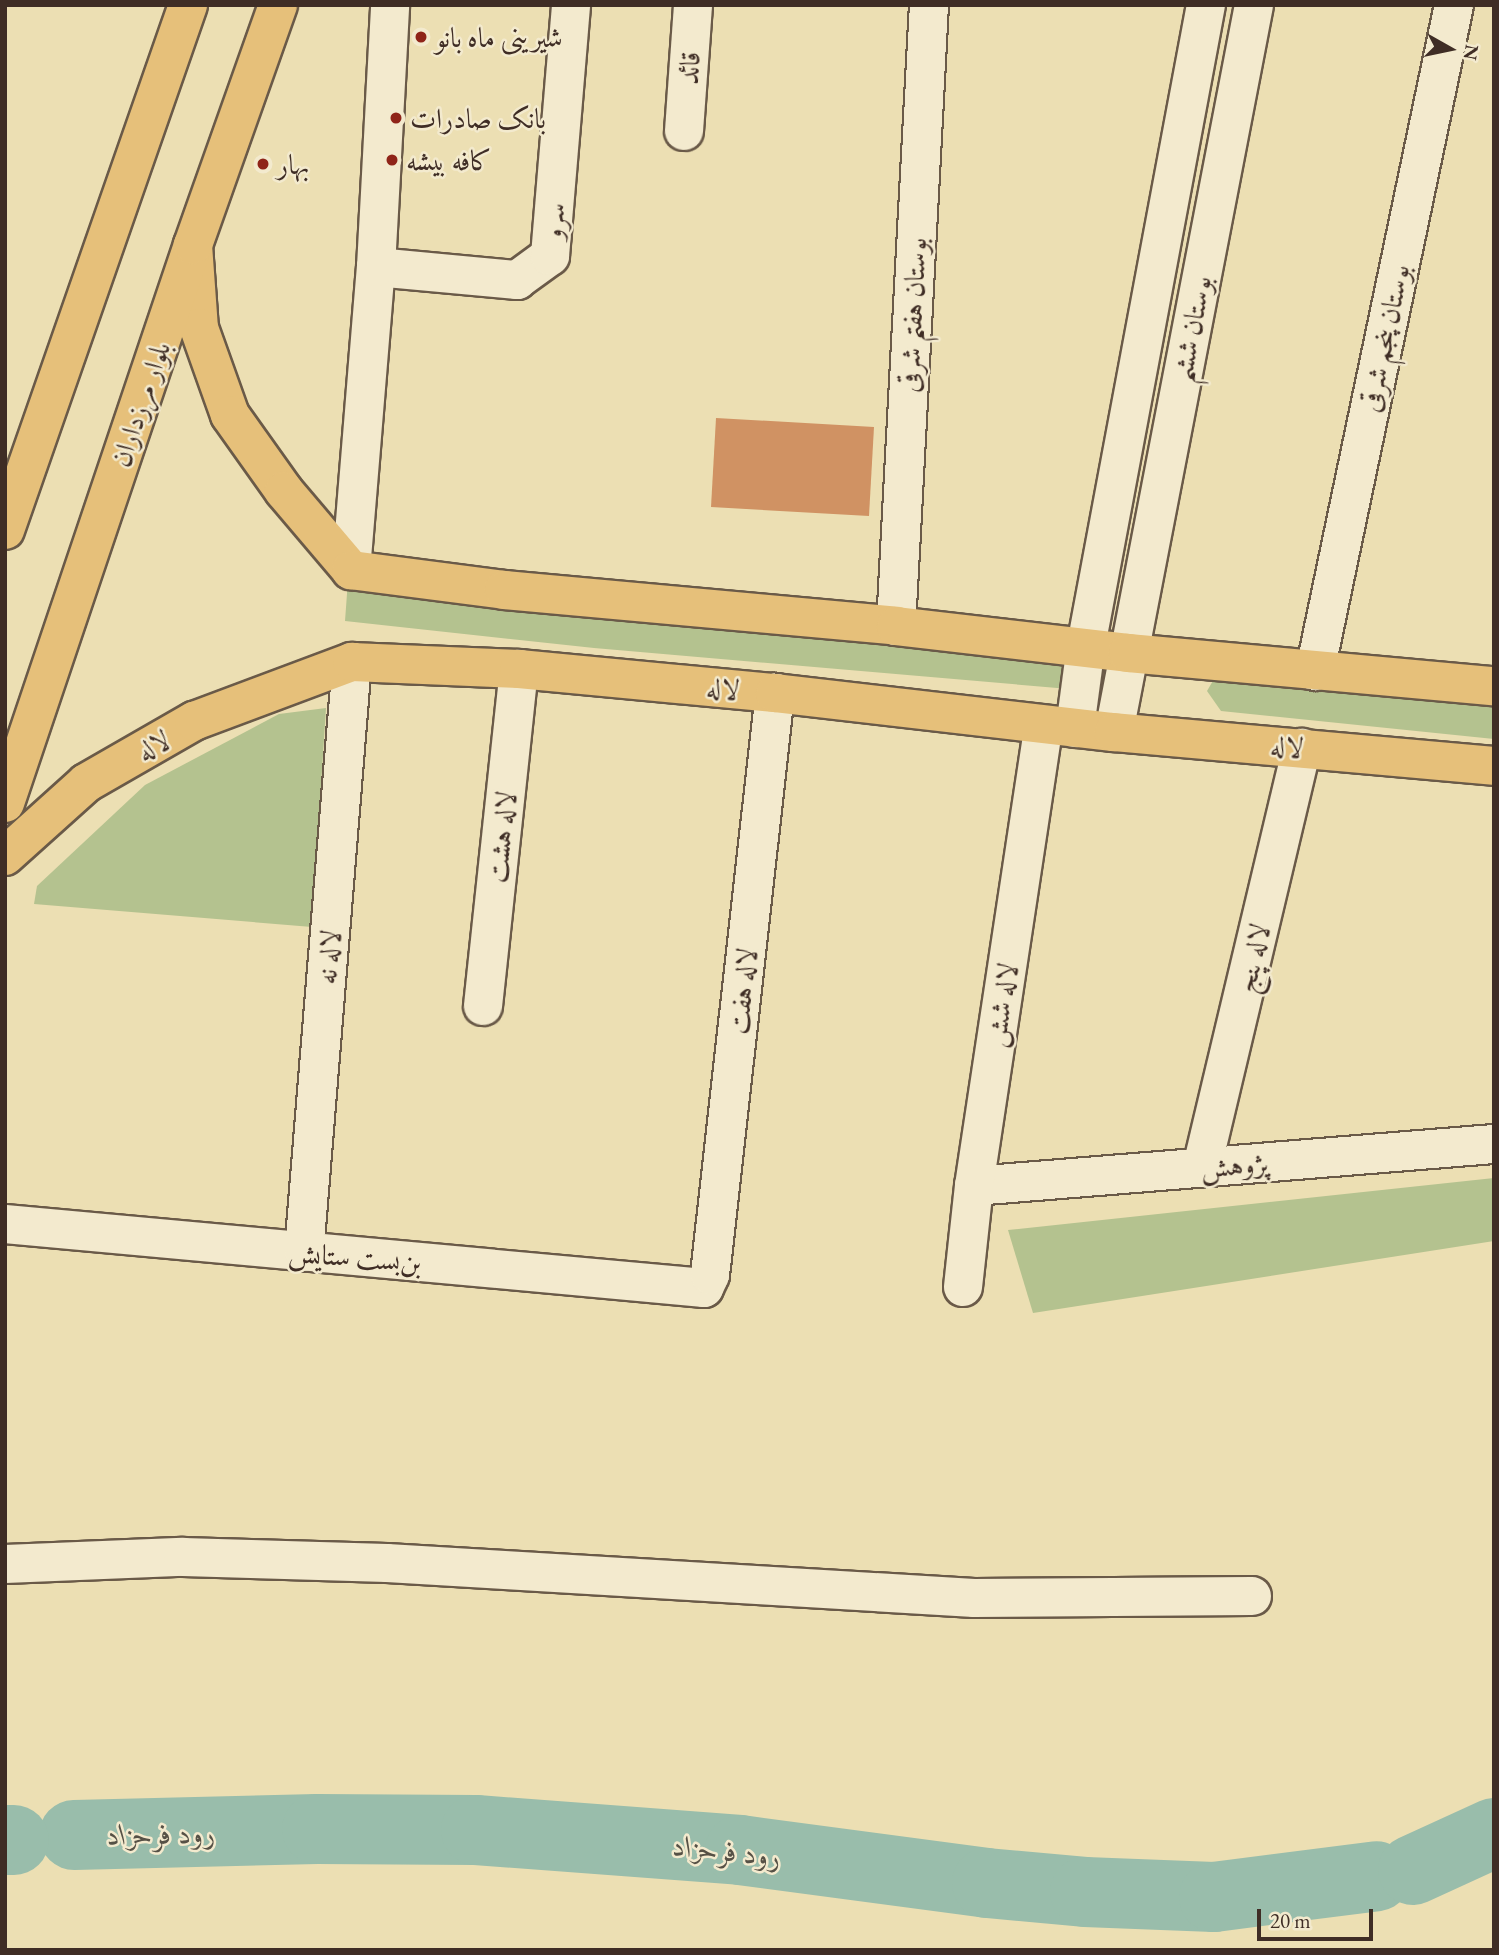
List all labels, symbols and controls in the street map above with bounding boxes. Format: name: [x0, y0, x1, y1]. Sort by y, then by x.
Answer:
north arrow: [1415, 14, 1485, 84]
place label: شیرینی ماه بانو: [435, 20, 563, 54]
marker: شیرینی ماه بانو: [413, 29, 429, 45]
text: N: [1458, 43, 1485, 62]
street label: قائد: [671, 50, 707, 86]
place label: بانک صادرات: [410, 101, 546, 135]
marker: بانک صادرات: [388, 110, 404, 126]
place label: کافه بیشه: [406, 143, 492, 177]
place label: بهار: [277, 147, 309, 181]
marker: کافه بیشه: [384, 152, 400, 168]
marker: بهار: [255, 156, 271, 172]
street label: سرو: [535, 201, 571, 241]
street label: بوستان هفتم شرقی: [891, 237, 933, 393]
street label: بوستان پنجم شرقی: [1352, 261, 1416, 415]
street label: بوستان ششم: [1164, 273, 1218, 385]
street label: بلوار مرزداران: [103, 337, 177, 471]
street label: لاله: [705, 670, 741, 706]
street label: لاله: [130, 722, 176, 768]
street label: لاله: [1269, 728, 1305, 764]
street label: لاله هشت: [479, 789, 523, 885]
street label: لاله پنج: [1228, 920, 1276, 996]
street label: لاله نه: [309, 928, 347, 986]
street label: لاله هفت: [721, 946, 763, 1036]
street label: لاله شش: [978, 960, 1024, 1050]
street label: پژوهش: [1199, 1145, 1269, 1185]
street label: بن‌بست ستایش: [287, 1234, 423, 1280]
water label: رود فرحزاد: [106, 1815, 216, 1853]
water label: رود فرحزاد: [671, 1827, 783, 1875]
scale bar: [1261, 1896, 1376, 1940]
text: 20 m: [1270, 1907, 1311, 1934]

